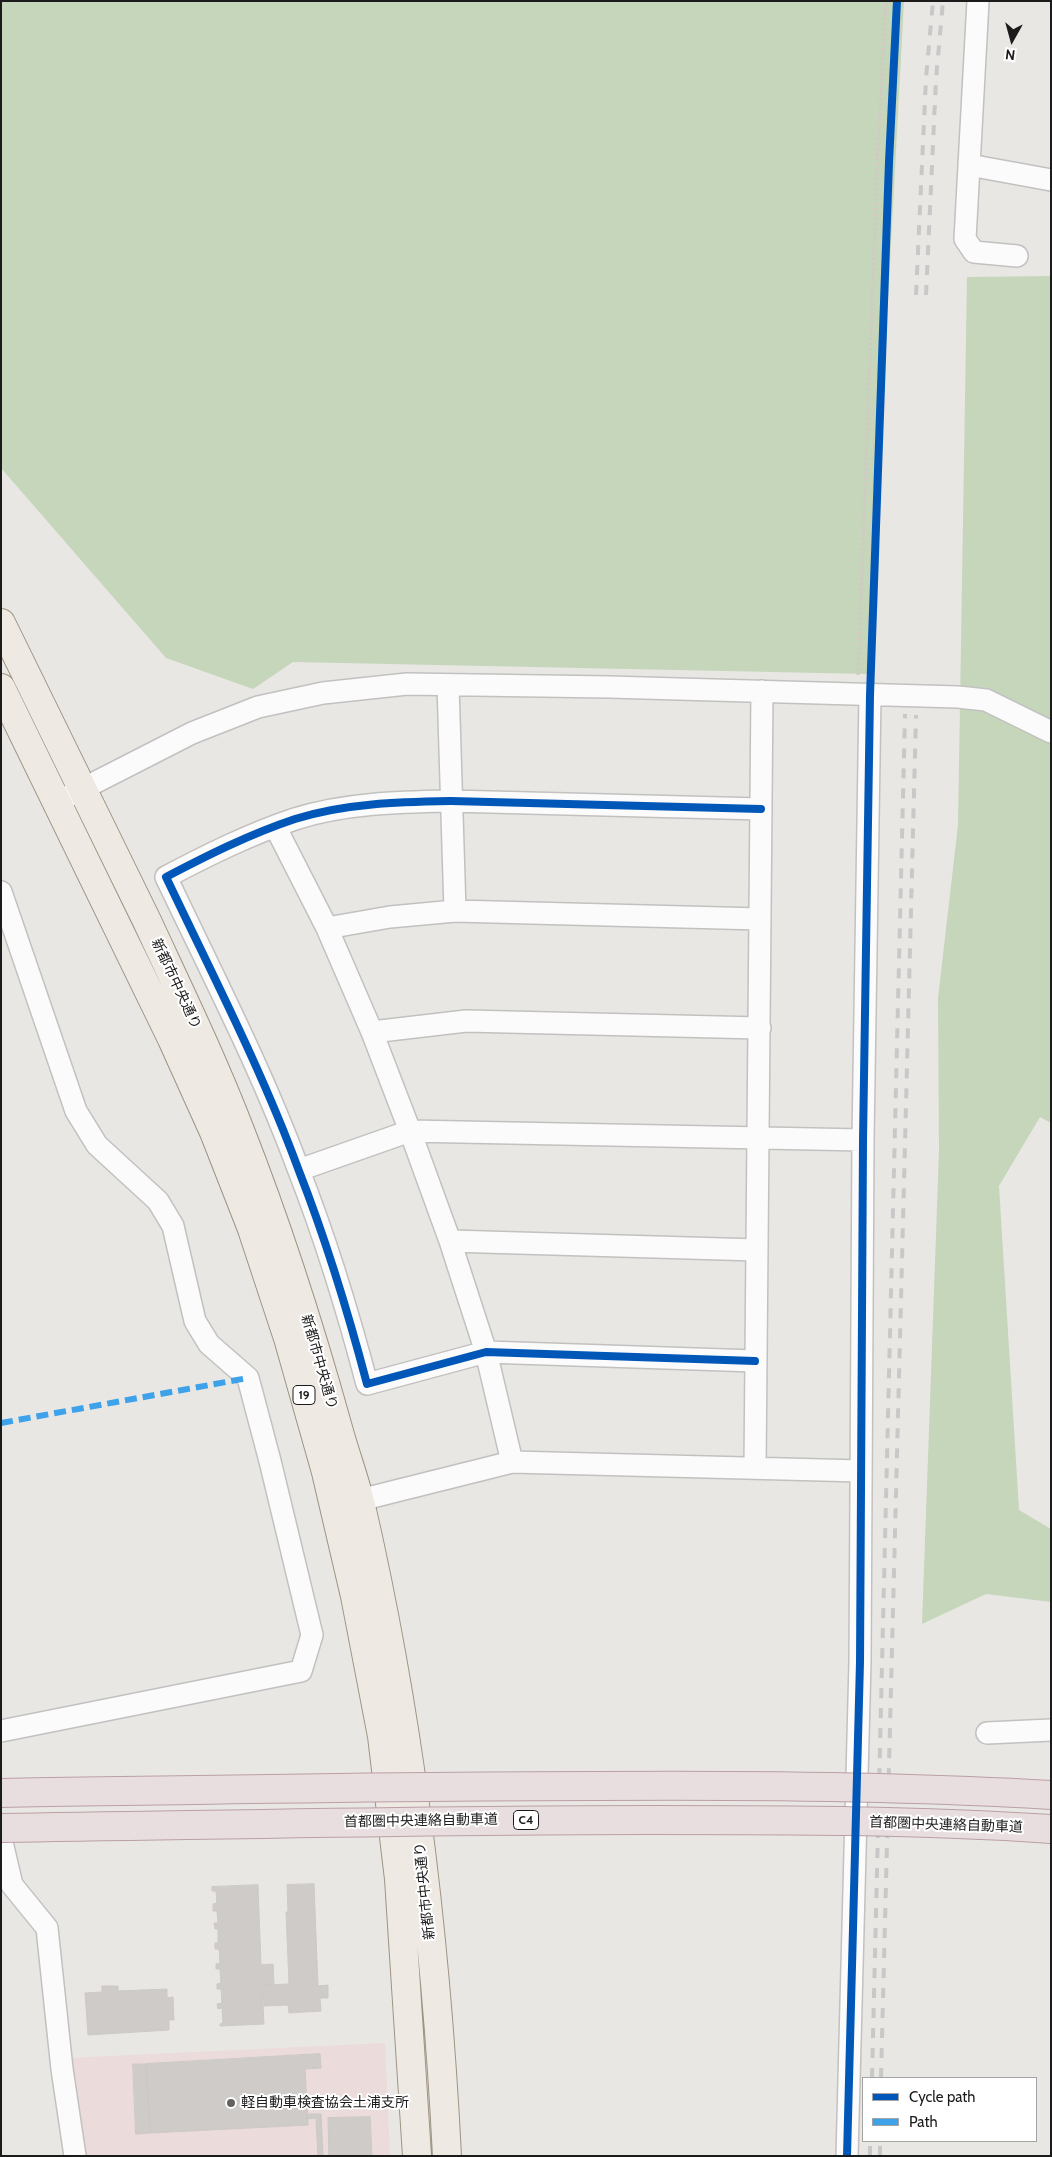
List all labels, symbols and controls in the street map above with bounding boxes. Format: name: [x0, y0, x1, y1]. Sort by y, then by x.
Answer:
north arrow: [987, 15, 1037, 65]
text: N: [1004, 45, 1016, 64]
street label: 新都市中央通り: [148, 936, 204, 1032]
street label: 新都市中央通り: [297, 1313, 341, 1411]
road number: 19: [293, 1386, 315, 1404]
road number: C4: [514, 1810, 538, 1830]
street label: 首都圏中央連絡自動車道: [344, 1811, 498, 1831]
street label: 首都圏中央連絡自動車道: [869, 1814, 1023, 1836]
street label: 新都市中央通り: [412, 1841, 438, 1941]
legend: [862, 2077, 1037, 2142]
text: Cycle path: [909, 2088, 975, 2106]
place label: 軽自動車検査協会土浦支所: [241, 2095, 409, 2111]
marker: 軽自動車検査協会土浦支所: [225, 2097, 237, 2109]
text: Path: [909, 2113, 938, 2131]

